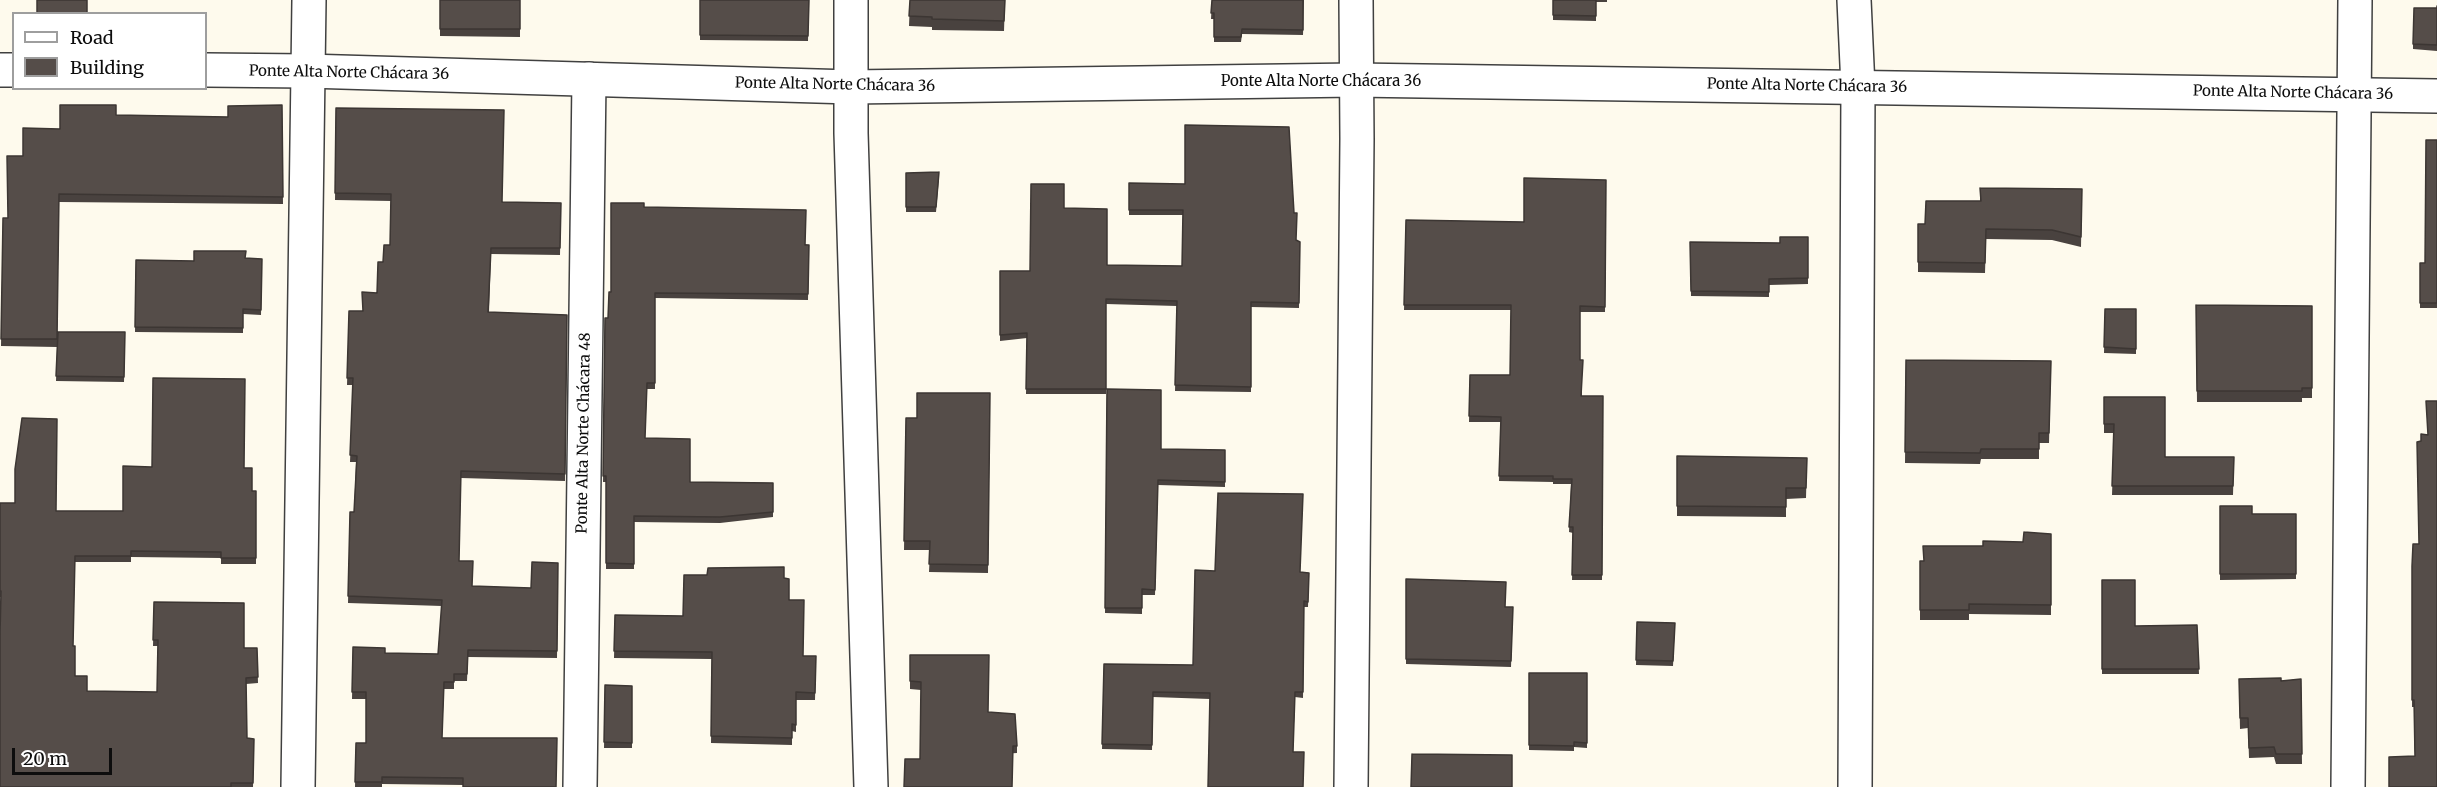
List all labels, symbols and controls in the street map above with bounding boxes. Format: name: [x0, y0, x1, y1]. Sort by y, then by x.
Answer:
legend: [12, 12, 207, 90]
text: Road: [70, 26, 114, 49]
text: Building: [70, 56, 144, 79]
street label: Ponte Alta Norte Chácara 36: [249, 62, 449, 84]
street label: Ponte Alta Norte Chácara 36: [1221, 73, 1421, 91]
street label: Ponte Alta Norte Chácara 36: [735, 74, 935, 96]
street label: Ponte Alta Norte Chácara 36: [1707, 75, 1907, 97]
street label: Ponte Alta Norte Chácara 36: [2193, 82, 2393, 104]
street label: Ponte Alta Norte Chácara 48: [573, 332, 595, 534]
scale bar: [15, 736, 116, 774]
text: 20 m: [23, 747, 67, 770]

